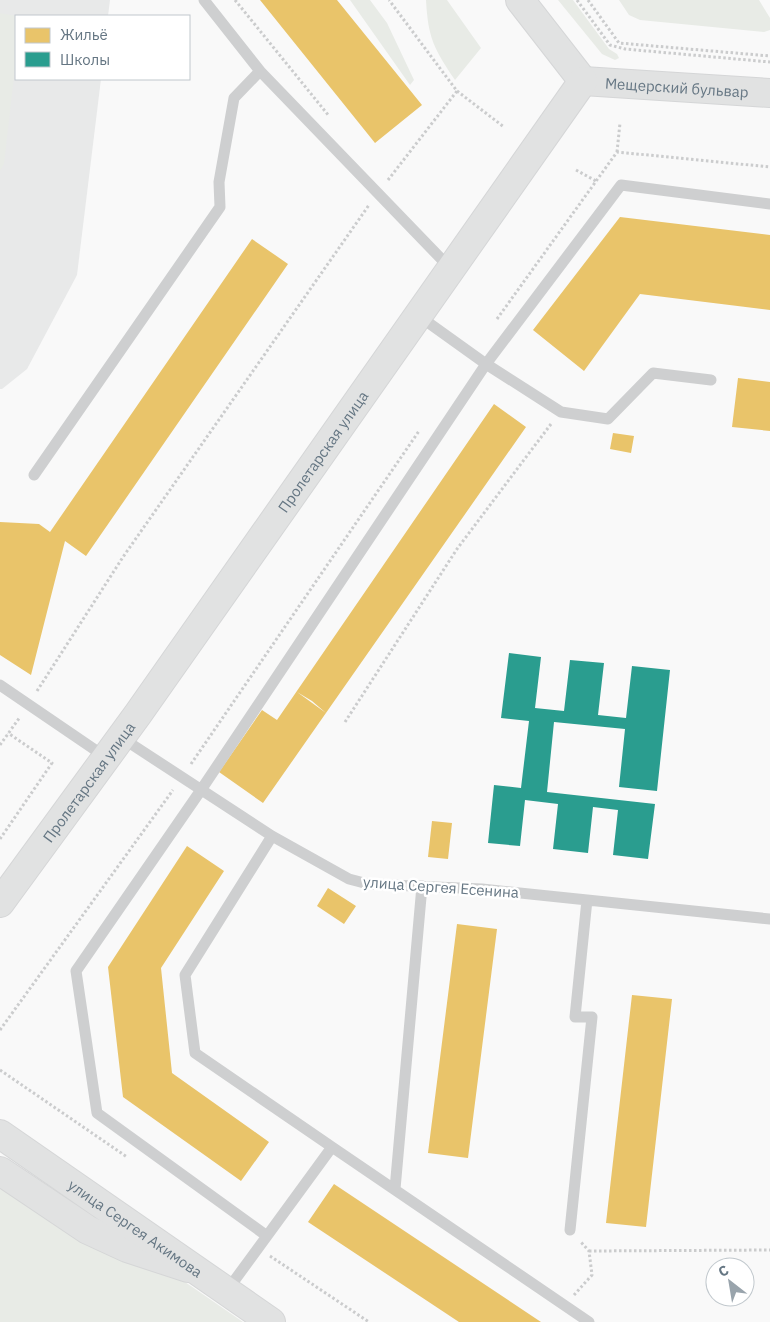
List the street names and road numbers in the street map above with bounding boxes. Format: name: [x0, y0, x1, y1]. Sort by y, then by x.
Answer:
street label: Мещерский бульвар: [604, 73, 749, 101]
street label: Пролетарская улица: [273, 387, 372, 516]
street label: Пролетарская улица: [38, 718, 139, 846]
street label: улица Сергея Есенина: [362, 872, 520, 902]
street label: улица Сергея Акимова: [65, 1175, 206, 1281]

